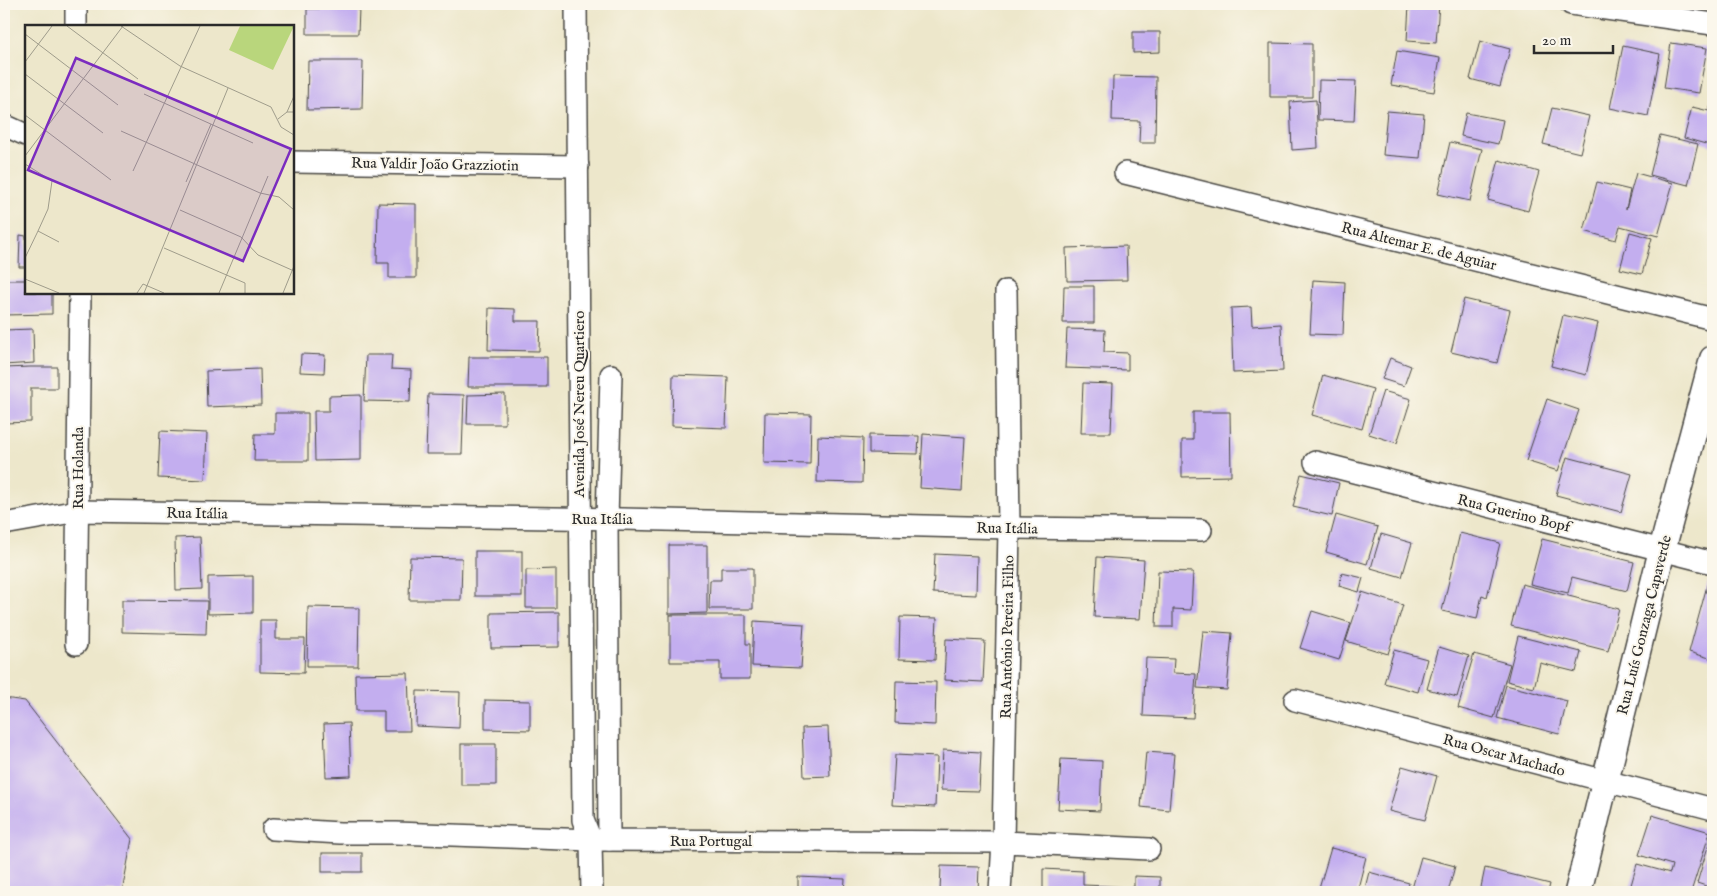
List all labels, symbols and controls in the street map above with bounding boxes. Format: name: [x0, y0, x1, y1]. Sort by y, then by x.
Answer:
scale bar: [1534, 22, 1613, 54]
inset map: [25, 25, 294, 294]
text: 20 m: [1542, 31, 1572, 50]
street label: Rua Valdir João Grazziotin: [351, 154, 519, 175]
street label: Rua Altemar E. de Aguiar: [1339, 218, 1499, 275]
street label: Avenida José Nereu Quartiero: [570, 311, 589, 498]
street label: Rua Holanda: [69, 426, 88, 509]
street label: Rua Guerino Bopf: [1455, 490, 1575, 537]
street label: Rua Itália: [166, 503, 228, 524]
street label: Rua Itália: [571, 510, 633, 529]
street label: Rua Itália: [976, 518, 1038, 539]
street label: Rua Luís Gonzaga Capaverde: [1613, 533, 1676, 717]
street label: Rua Antônio Pereira Filho: [997, 555, 1018, 719]
street label: Rua Oscar Machado: [1441, 730, 1567, 781]
street label: Rua Portugal: [670, 832, 753, 851]

